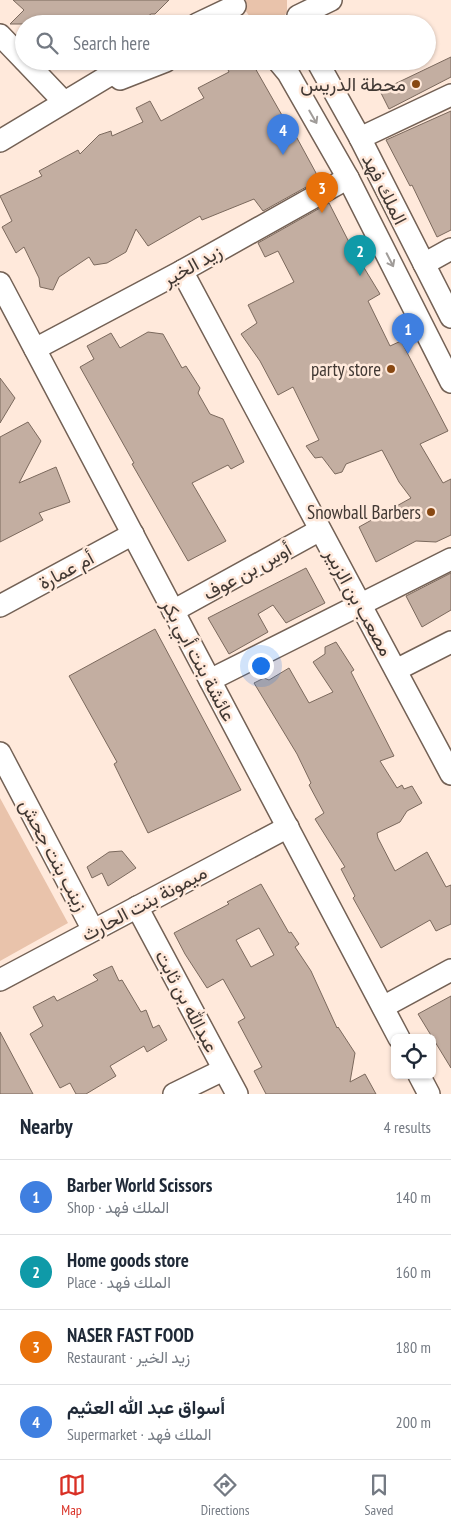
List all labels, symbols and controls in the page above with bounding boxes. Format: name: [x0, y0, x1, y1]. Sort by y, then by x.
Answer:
search box: [15, 15, 436, 70]
icon: search: [33, 29, 61, 57]
text: Search here: [73, 31, 150, 55]
place label: محطة الدريس: [300, 72, 406, 96]
marker: محطة الدريس: [410, 78, 422, 90]
one-way arrow: [308, 110, 318, 125]
pin: 4: [267, 114, 299, 155]
street label: الملك فهد: [357, 150, 413, 228]
pin: 3: [306, 172, 338, 213]
pin: 2: [344, 235, 376, 276]
street label: زيد الخير: [157, 239, 226, 292]
one-way arrow: [385, 253, 395, 268]
pin: 1: [392, 313, 424, 354]
place label: party store: [311, 357, 381, 381]
marker: party store: [385, 363, 397, 375]
place label: Snowball Barbers: [307, 500, 421, 524]
marker: Snowball Barbers: [425, 506, 437, 518]
street label: أوس بن عوف: [199, 537, 295, 605]
street label: مصعب بن الزبير: [319, 543, 398, 660]
street label: أم عمارة: [34, 545, 98, 595]
street label: عائشة بنت أبي بكر: [153, 594, 241, 727]
your location: [248, 653, 274, 679]
street label: زينب بنت جحش: [14, 795, 94, 915]
street label: ميمونة بنت الحارث: [77, 860, 211, 946]
street label: عبدالله بن ثابت: [150, 946, 224, 1056]
map controls: [391, 1034, 436, 1079]
button: locate: [391, 1034, 436, 1079]
text: Nearby: [20, 1113, 73, 1140]
text: 4 results: [384, 1117, 431, 1137]
text: Barber World Scissors: [67, 1173, 212, 1197]
text: 1: [32, 1187, 40, 1207]
text: 140 m: [396, 1187, 431, 1207]
text: Shop · الملك فهد: [67, 1197, 169, 1217]
text: Home goods store: [67, 1248, 189, 1272]
text: 2: [32, 1262, 40, 1282]
text: 160 m: [396, 1262, 431, 1282]
text: Place · الملك فهد: [67, 1272, 171, 1292]
text: NASER FAST FOOD: [67, 1323, 194, 1347]
text: 3: [32, 1337, 40, 1357]
text: 180 m: [396, 1337, 431, 1357]
text: Restaurant · زيد الخير: [67, 1347, 190, 1367]
text: أسواق عبد الله العثيم: [67, 1395, 225, 1419]
text: 4: [32, 1412, 40, 1432]
text: 200 m: [396, 1412, 431, 1432]
text: Supermarket · الملك فهد: [67, 1424, 212, 1444]
tab: Map: [58, 1471, 86, 1519]
tab: Directions: [201, 1471, 249, 1519]
tab: Saved: [365, 1471, 393, 1519]

